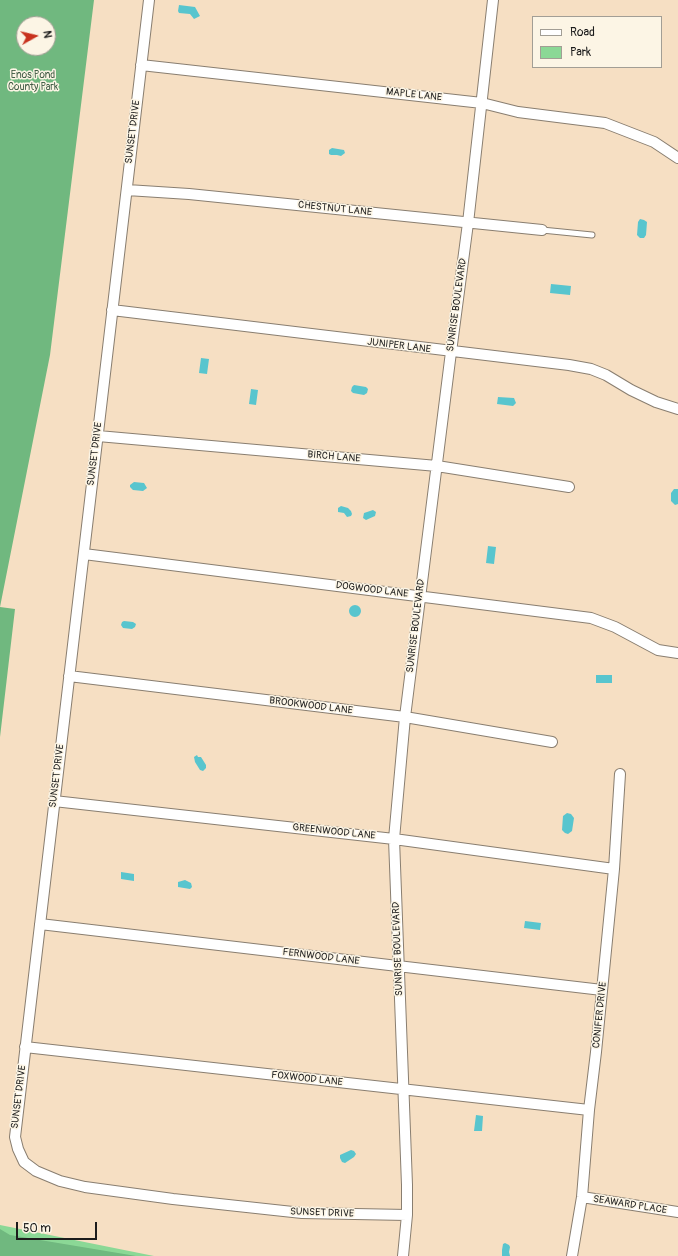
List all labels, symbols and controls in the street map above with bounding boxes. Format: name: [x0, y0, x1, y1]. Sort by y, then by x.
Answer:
north arrow: [16, 16, 56, 56]
legend: [532, 16, 662, 68]
text: Road: [570, 25, 595, 40]
text: N: [40, 30, 54, 39]
text: Park: [570, 45, 591, 60]
park label: Enos Pond County Park: [8, 69, 58, 92]
street label: MAPLE LANE: [385, 86, 443, 104]
street label: SUNSET DRIVE: [123, 99, 143, 165]
street label: CHESTNUT LANE: [297, 199, 373, 219]
street label: SUNRISE BOULEVARD: [444, 257, 470, 353]
street label: JUNIPER LANE: [367, 336, 431, 356]
street label: SUNSET DRIVE: [85, 421, 105, 487]
street label: BIRCH LANE: [307, 449, 361, 465]
street label: SUNRISE BOULEVARD: [404, 578, 428, 674]
street label: DOGWOOD LANE: [335, 580, 409, 600]
street label: BROOKWOOD LANE: [269, 695, 353, 717]
street label: SUNSET DRIVE: [47, 743, 67, 809]
street label: GREENWOOD LANE: [292, 822, 376, 842]
street label: SUNRISE BOULEVARD: [390, 902, 406, 996]
street label: FERNWOOD LANE: [282, 946, 360, 968]
street label: CONIFER DRIVE: [591, 981, 609, 1049]
street label: SUNSET DRIVE: [9, 1064, 29, 1130]
street label: FOXWOOD LANE: [271, 1069, 343, 1089]
street label: SEAWARD PLACE: [592, 1193, 668, 1217]
street label: SUNSET DRIVE: [290, 1206, 354, 1220]
scale bar: [18, 1214, 99, 1240]
text: 50 m: [23, 1221, 51, 1236]

